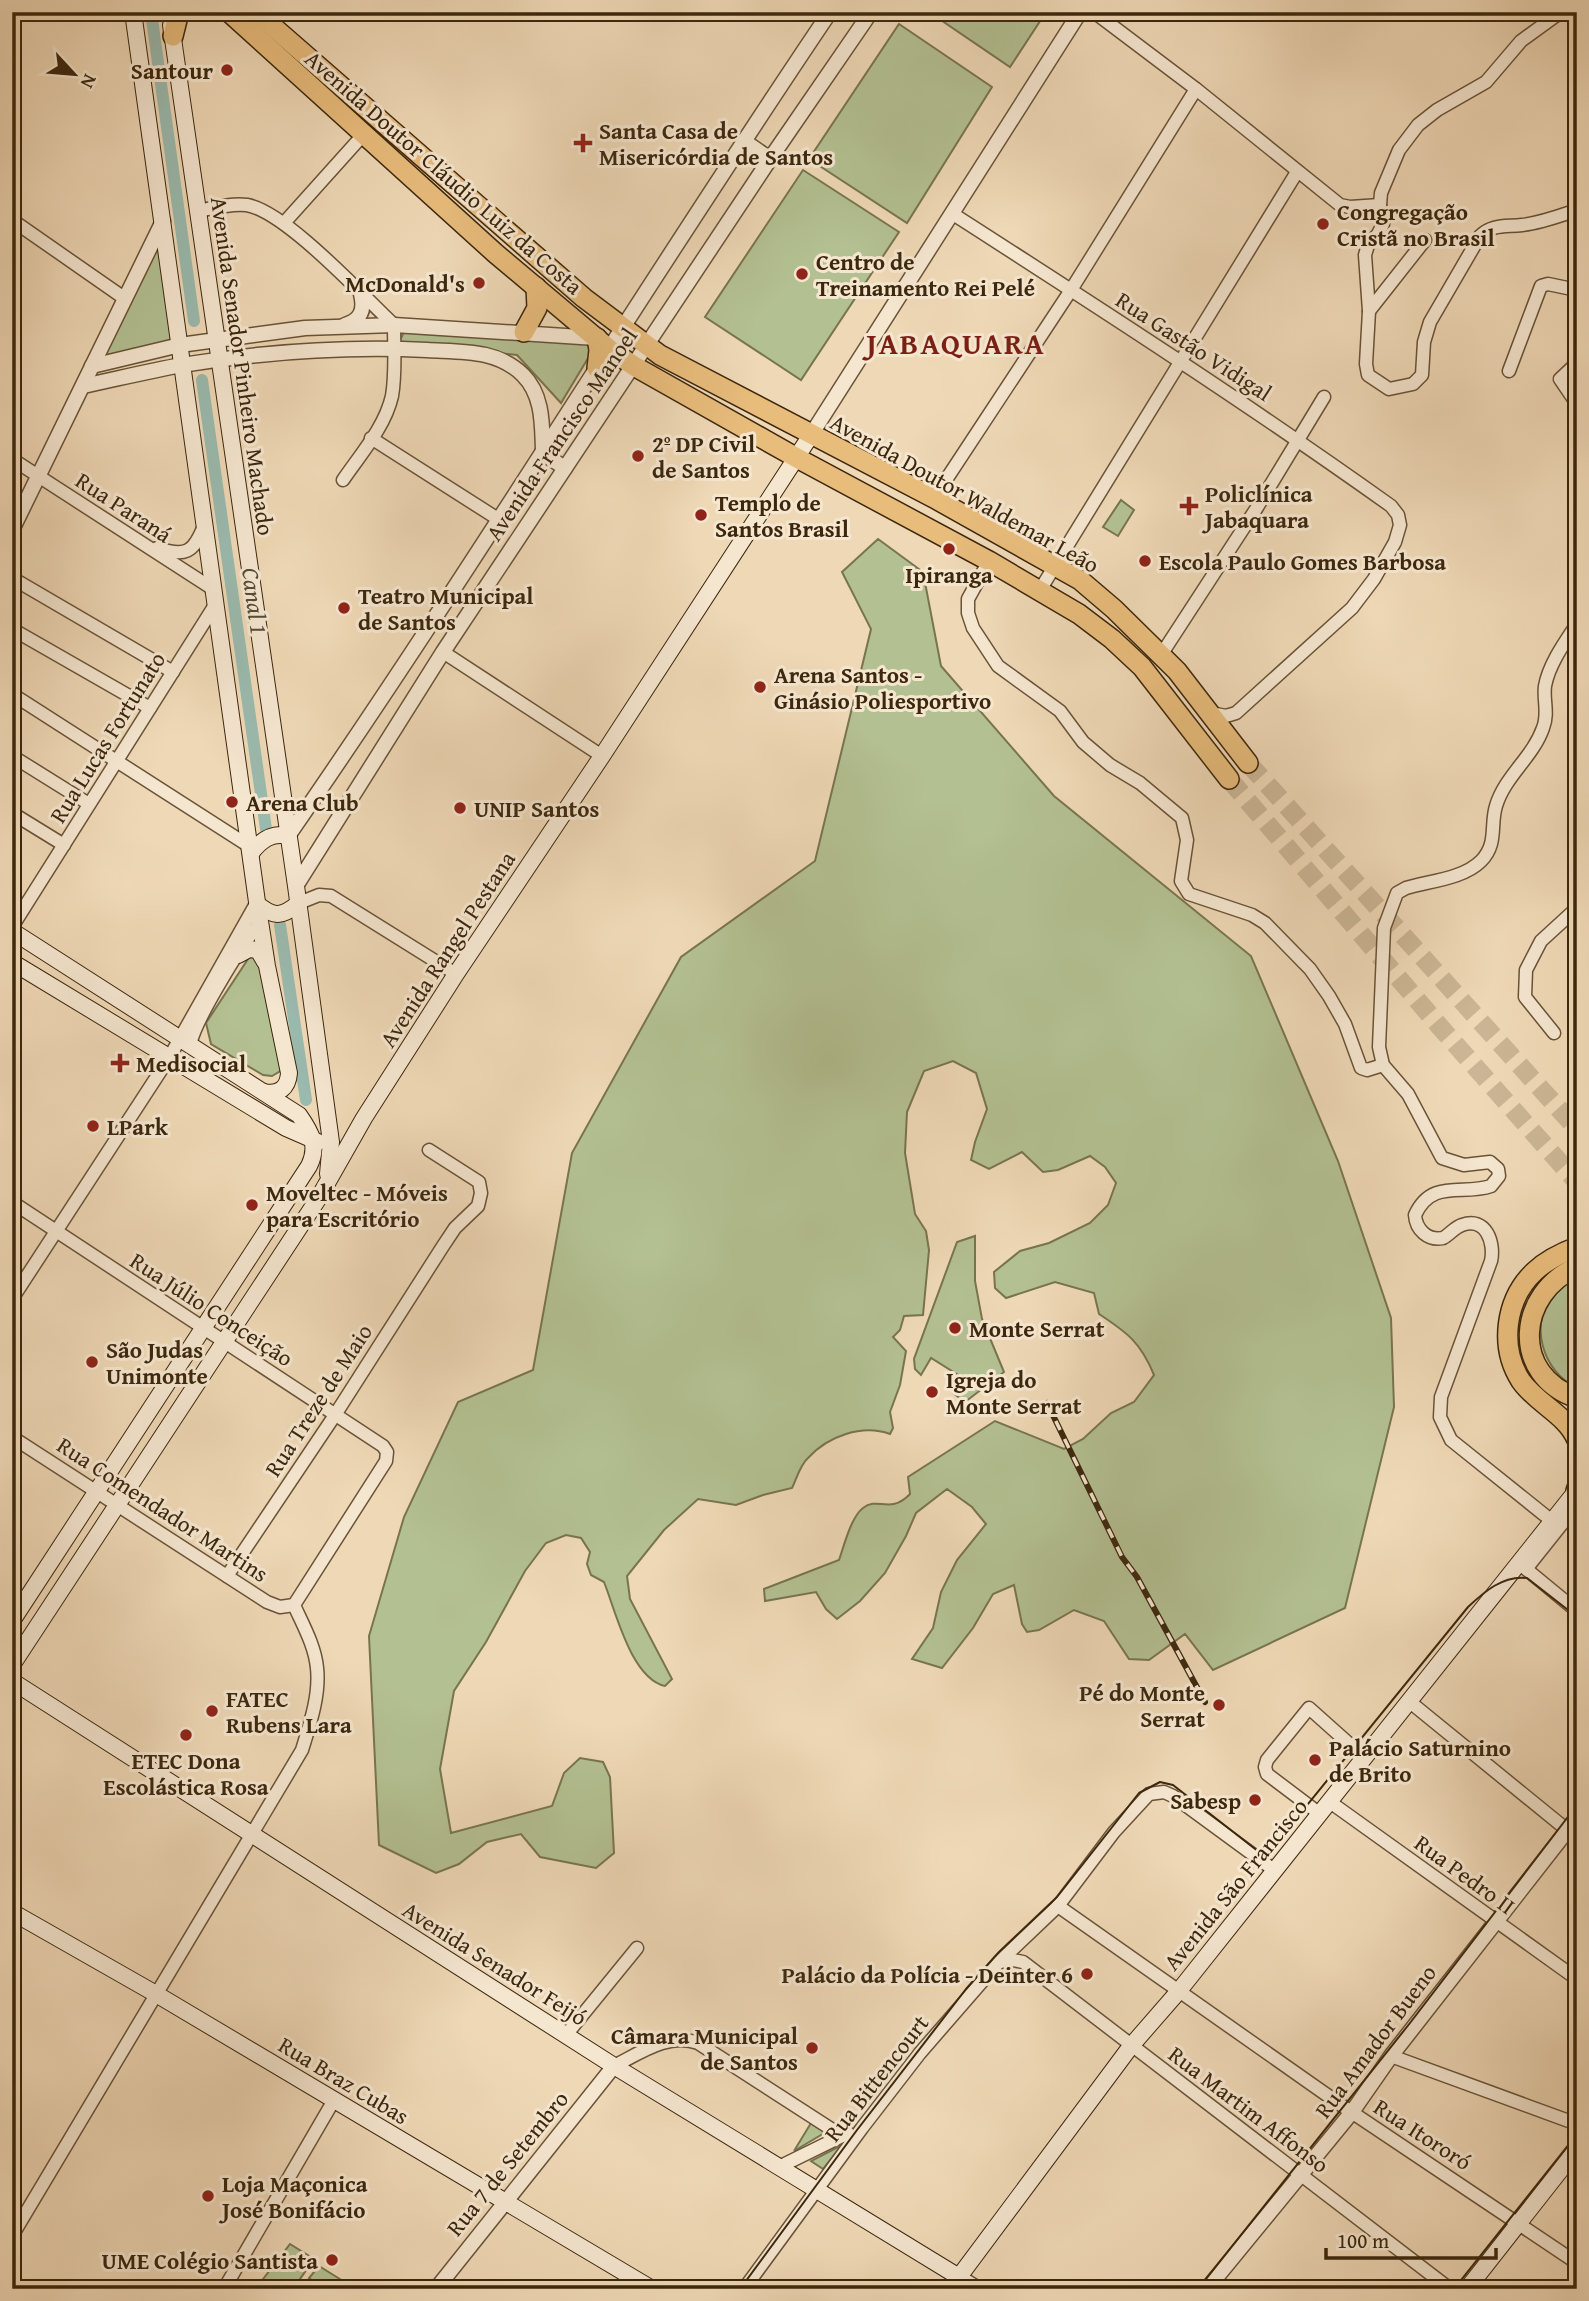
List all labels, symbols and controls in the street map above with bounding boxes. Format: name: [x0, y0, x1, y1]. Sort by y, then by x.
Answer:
north arrow: [38, 38, 108, 108]
street label: Avenida Doutor Cláudio Luiz da Costa: [298, 42, 590, 302]
place label: Santour: [131, 54, 213, 87]
marker: Santour: [219, 62, 235, 78]
text: N: [74, 70, 105, 94]
place label: Santa Casa de Misericórdia de Santos: [599, 114, 833, 173]
marker: Santa Casa de Misericórdia de Santos: [573, 133, 593, 153]
street label: Avenida Senador Pinheiro Machado: [203, 195, 283, 537]
place label: Congregação Cristã no Brasil: [1337, 195, 1495, 254]
marker: Congregação Cristã no Brasil: [1315, 216, 1331, 232]
place label: Centro de Treinamento Rei Pelé: [816, 245, 1035, 304]
marker: Centro de Treinamento Rei Pelé: [794, 266, 810, 282]
place label: McDonald's: [345, 267, 465, 300]
marker: McDonald's: [471, 275, 487, 291]
street label: Rua Gastão Vidigal: [1110, 283, 1278, 409]
street label: Avenida Francisco Manoel: [477, 321, 645, 547]
district label: JABAQUARA: [861, 321, 1046, 365]
street label: Avenida Doutor Waldemar Leão: [825, 405, 1105, 581]
place label: 2º DP Civil de Santos: [652, 427, 755, 486]
marker: 2º DP Civil de Santos: [630, 448, 646, 464]
street label: Rua Paraná: [69, 464, 179, 551]
place label: Policlínica Jabaquara: [1201, 477, 1313, 536]
place label: Templo de Santos Brasil: [715, 486, 849, 545]
marker: Policlínica Jabaquara: [1179, 496, 1199, 516]
marker: Templo de Santos Brasil: [693, 507, 709, 523]
marker: Ipiranga: [941, 541, 957, 557]
place label: Escola Paulo Gomes Barbosa: [1159, 545, 1446, 578]
marker: Escola Paulo Gomes Barbosa: [1137, 553, 1153, 569]
place label: Ipiranga: [905, 558, 993, 591]
water label: Canal 1: [233, 565, 277, 637]
place label: Teatro Municipal de Santos: [358, 579, 533, 638]
marker: Teatro Municipal de Santos: [336, 600, 352, 616]
street label: Rua Lucas Fortunato: [41, 645, 173, 829]
place label: Arena Santos - Ginásio Poliesportivo: [774, 658, 991, 717]
marker: Arena Santos - Ginásio Poliesportivo: [752, 679, 768, 695]
place label: Arena Club: [246, 786, 359, 819]
place label: UNIP Santos: [474, 792, 599, 825]
marker: Arena Club: [224, 794, 240, 810]
marker: UNIP Santos: [452, 800, 468, 816]
street label: Avenida Rangel Pestana: [371, 844, 523, 1054]
place label: Medisocial: [136, 1047, 246, 1080]
marker: Medisocial: [110, 1053, 130, 1073]
place label: LPark: [107, 1110, 169, 1143]
marker: LPark: [85, 1118, 101, 1134]
place label: Moveltec - Móveis para Escritório: [266, 1176, 448, 1235]
marker: Moveltec - Móveis para Escritório: [244, 1197, 260, 1213]
street label: Rua Júlio Conceição: [124, 1244, 300, 1374]
place label: Monte Serrat: [969, 1312, 1105, 1345]
street label: Rua Treze de Maio: [256, 1317, 380, 1483]
marker: Monte Serrat: [947, 1320, 963, 1336]
place label: São Judas Unimonte: [106, 1333, 208, 1392]
marker: São Judas Unimonte: [84, 1354, 100, 1370]
place label: Igreja do Monte Serrat: [946, 1363, 1082, 1422]
marker: Igreja do Monte Serrat: [924, 1384, 940, 1400]
street label: Rua Comendador Martins: [51, 1428, 275, 1590]
place label: Pé do Monte Serrat: [1079, 1676, 1205, 1735]
place label: FATEC Rubens Lara: [226, 1682, 352, 1741]
marker: Pé do Monte Serrat: [1211, 1697, 1227, 1713]
marker: FATEC Rubens Lara: [204, 1703, 220, 1719]
marker: ETEC Dona Escolástica Rosa: [178, 1727, 194, 1743]
place label: Palácio Saturnino de Brito: [1329, 1731, 1511, 1790]
place label: ETEC Dona Escolástica Rosa: [103, 1744, 269, 1803]
marker: Palácio Saturnino de Brito: [1307, 1752, 1323, 1768]
place label: Sabesp: [1170, 1784, 1241, 1817]
street label: Avenida São Francisco: [1155, 1791, 1315, 1977]
marker: Sabesp: [1247, 1792, 1263, 1808]
street label: Rua Pedro II: [1408, 1826, 1522, 1922]
street label: Avenida Senador Feijó: [396, 1893, 594, 2033]
street label: Rua Amador Bueno: [1306, 1957, 1444, 2125]
place label: Palácio da Polícia - Deinter 6: [781, 1958, 1073, 1991]
marker: Palácio da Polícia - Deinter 6: [1079, 1966, 1095, 1982]
street label: Rua Bittencourt: [816, 2008, 936, 2148]
place label: Câmara Municipal de Santos: [611, 2019, 798, 2078]
street label: Rua Braz Cubas: [273, 2028, 415, 2132]
street label: Rua Martim Affonso: [1162, 2038, 1336, 2180]
marker: Câmara Municipal de Santos: [804, 2040, 820, 2056]
street label: Rua 7 de Setembro: [438, 2083, 576, 2243]
street label: Rua Itororó: [1368, 2090, 1478, 2178]
place label: Loja Maçonica José Bonifácio: [218, 2167, 368, 2226]
marker: Loja Maçonica José Bonifácio: [200, 2188, 216, 2204]
scale bar: [1326, 2217, 1496, 2261]
text: 100 m: [1337, 2225, 1389, 2256]
place label: UME Colégio Santista: [101, 2244, 318, 2277]
marker: UME Colégio Santista: [324, 2252, 340, 2268]

